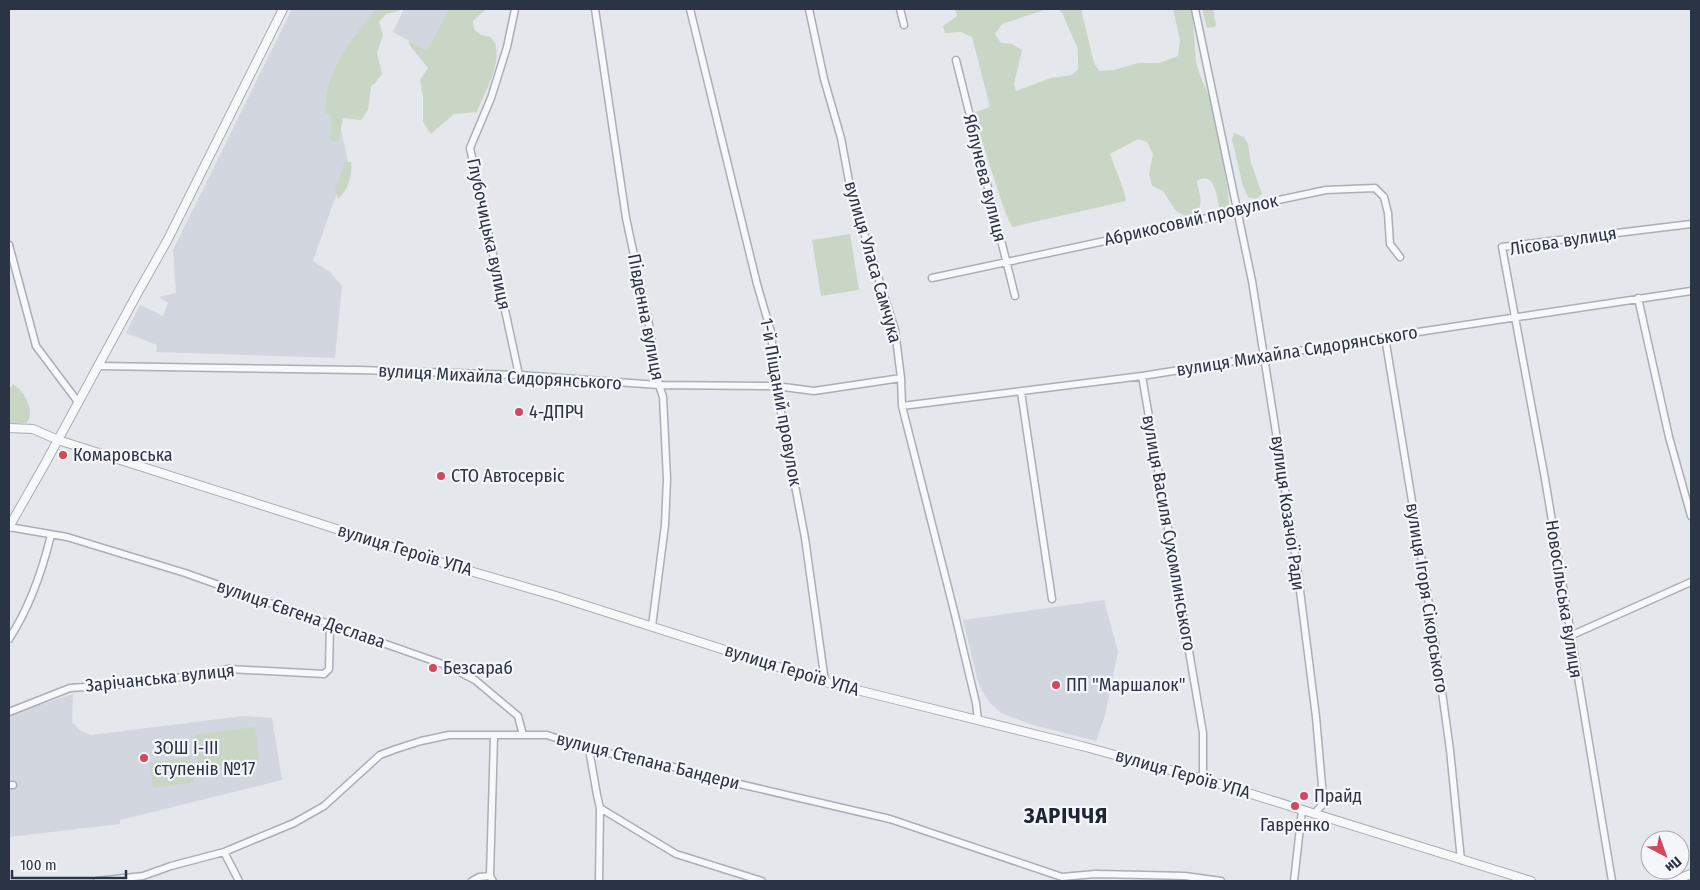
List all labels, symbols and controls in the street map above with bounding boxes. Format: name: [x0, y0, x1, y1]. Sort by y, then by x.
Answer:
street label: Яблунева вулиця: [959, 112, 1011, 244]
street label: Глубочицька вулиця: [462, 156, 516, 312]
street label: вулиця Уласа Самчука: [839, 179, 907, 346]
street label: Абрикосовий провулок: [1102, 189, 1281, 251]
street label: Лісова вулиця: [1508, 222, 1618, 260]
street label: Південна вулиця: [623, 252, 669, 382]
street label: 1-й Піщаний провулок: [755, 316, 807, 488]
street label: вулиця Михайла Сидорянського: [1175, 321, 1419, 381]
street label: вулиця Михайла Сидорянського: [378, 360, 622, 394]
place label: 4-ДПРЧ: [529, 401, 584, 423]
marker: 4-ДПРЧ: [513, 406, 525, 418]
street label: вулиця Василя Сухомлинського: [1137, 413, 1201, 653]
street label: вулиця Козачої Ради: [1266, 434, 1310, 592]
place label: Комаровська: [73, 444, 173, 466]
marker: Комаровська: [57, 449, 69, 461]
place label: СТО Автосервіс: [451, 465, 565, 487]
marker: СТО Автосервіс: [435, 470, 447, 482]
street label: вулиця Ігоря Сікорського: [1401, 501, 1453, 695]
street label: Новосільська вулиця: [1541, 518, 1587, 680]
street label: вулиця Героїв УПА: [335, 519, 475, 581]
street label: вулиця Євгена Деслава: [214, 575, 388, 653]
street label: вулиця Героїв УПА: [722, 639, 862, 701]
place label: Безсараб: [443, 657, 513, 679]
street label: Зарічанська вулиця: [84, 659, 236, 697]
marker: Безсараб: [427, 662, 439, 674]
place label: ПП "Маршалок": [1066, 674, 1186, 696]
marker: ПП "Маршалок": [1050, 679, 1062, 691]
street label: вулиця Степана Бандери: [554, 728, 742, 794]
place label: ЗОШ І-ІІІ ступенів №17: [154, 737, 255, 780]
street label: вулиця Героїв УПА: [1113, 744, 1254, 804]
marker: ЗОШ І-ІІІ ступенів №17: [138, 752, 150, 764]
place label: Прайд: [1314, 785, 1362, 807]
marker: Прайд: [1298, 790, 1310, 802]
marker: Гавренко: [1289, 800, 1301, 812]
district label: ЗАРІЧЧЯ: [1023, 802, 1108, 829]
place label: Гавренко: [1260, 814, 1330, 836]
north arrow: [1640, 830, 1690, 880]
scale bar: [12, 848, 126, 880]
text: Пн: [1662, 853, 1685, 876]
text: 100 m: [20, 856, 57, 874]

